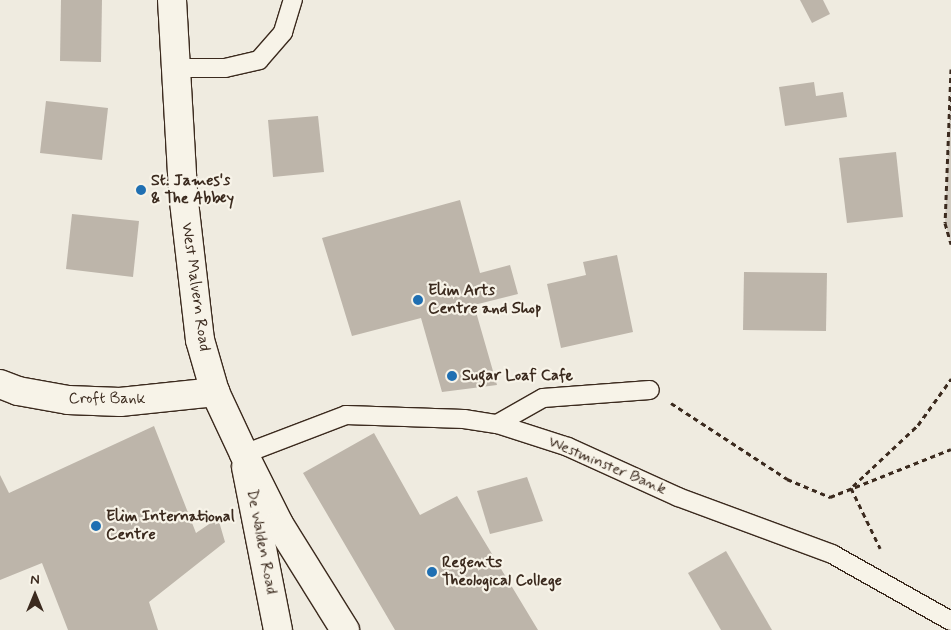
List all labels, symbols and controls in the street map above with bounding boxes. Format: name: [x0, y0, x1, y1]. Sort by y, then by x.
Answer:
place label: St. James's & The Abbey: [151, 171, 234, 209]
marker: St. James's & The Abbey: [135, 184, 147, 196]
street label: West Malvern Road: [177, 222, 213, 352]
place label: Elim Arts Centre and Shop: [428, 281, 540, 319]
marker: Elim Arts Centre and Shop: [412, 294, 424, 306]
place label: Sugar Loaf Cafe: [462, 366, 575, 386]
marker: Sugar Loaf Cafe: [446, 370, 458, 382]
street label: Croft Bank: [69, 389, 145, 409]
street label: Westminster Bank: [546, 433, 668, 499]
street label: De Walden Road: [241, 487, 281, 597]
place label: Elim International Centre: [106, 507, 232, 545]
marker: Elim International Centre: [90, 520, 102, 532]
place label: Regents Theological College: [442, 553, 563, 591]
marker: Regents Theological College: [426, 566, 438, 578]
north arrow: [10, 570, 60, 620]
text: N: [30, 571, 40, 589]

